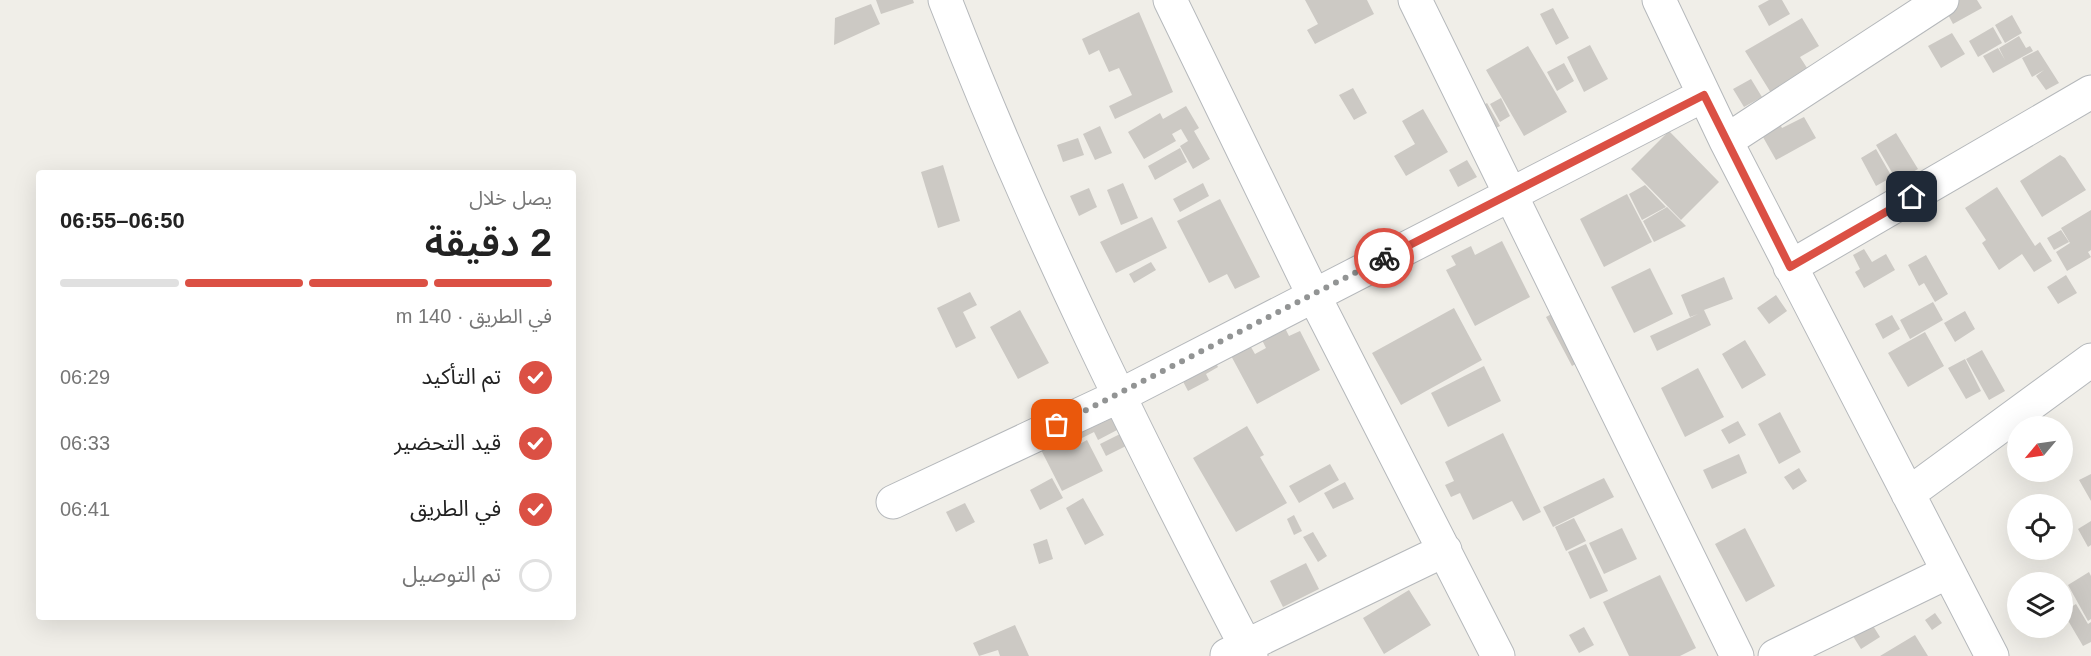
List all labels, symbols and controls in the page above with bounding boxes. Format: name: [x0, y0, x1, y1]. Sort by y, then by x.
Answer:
pin: [1886, 171, 1937, 222]
icon: home: [1895, 180, 1928, 213]
text: يصل خلال: [469, 187, 552, 209]
text: 06:50–06:55: [60, 208, 185, 233]
text: 2 دقيقة: [425, 221, 552, 264]
courier: [1354, 228, 1414, 288]
icon: bike: [1368, 242, 1401, 275]
text: في الطريق · 140 m: [396, 305, 552, 327]
icon: check: [519, 361, 552, 394]
text: تم التأكيد: [421, 364, 501, 389]
text: 06:29: [60, 366, 110, 388]
pin: [1031, 399, 1082, 450]
icon: bag: [1040, 408, 1073, 441]
north arrow: [2007, 416, 2073, 482]
map controls: [2007, 416, 2073, 638]
icon: check: [519, 427, 552, 460]
text: قيد التحضير: [394, 430, 501, 455]
text: 06:33: [60, 432, 110, 454]
icon: check: [519, 493, 552, 526]
button: locate: [2007, 494, 2073, 560]
text: في الطريق: [410, 496, 501, 521]
text: 06:41: [60, 498, 110, 520]
text: تم التوصيل: [402, 562, 501, 587]
button: layers: [2007, 572, 2073, 638]

